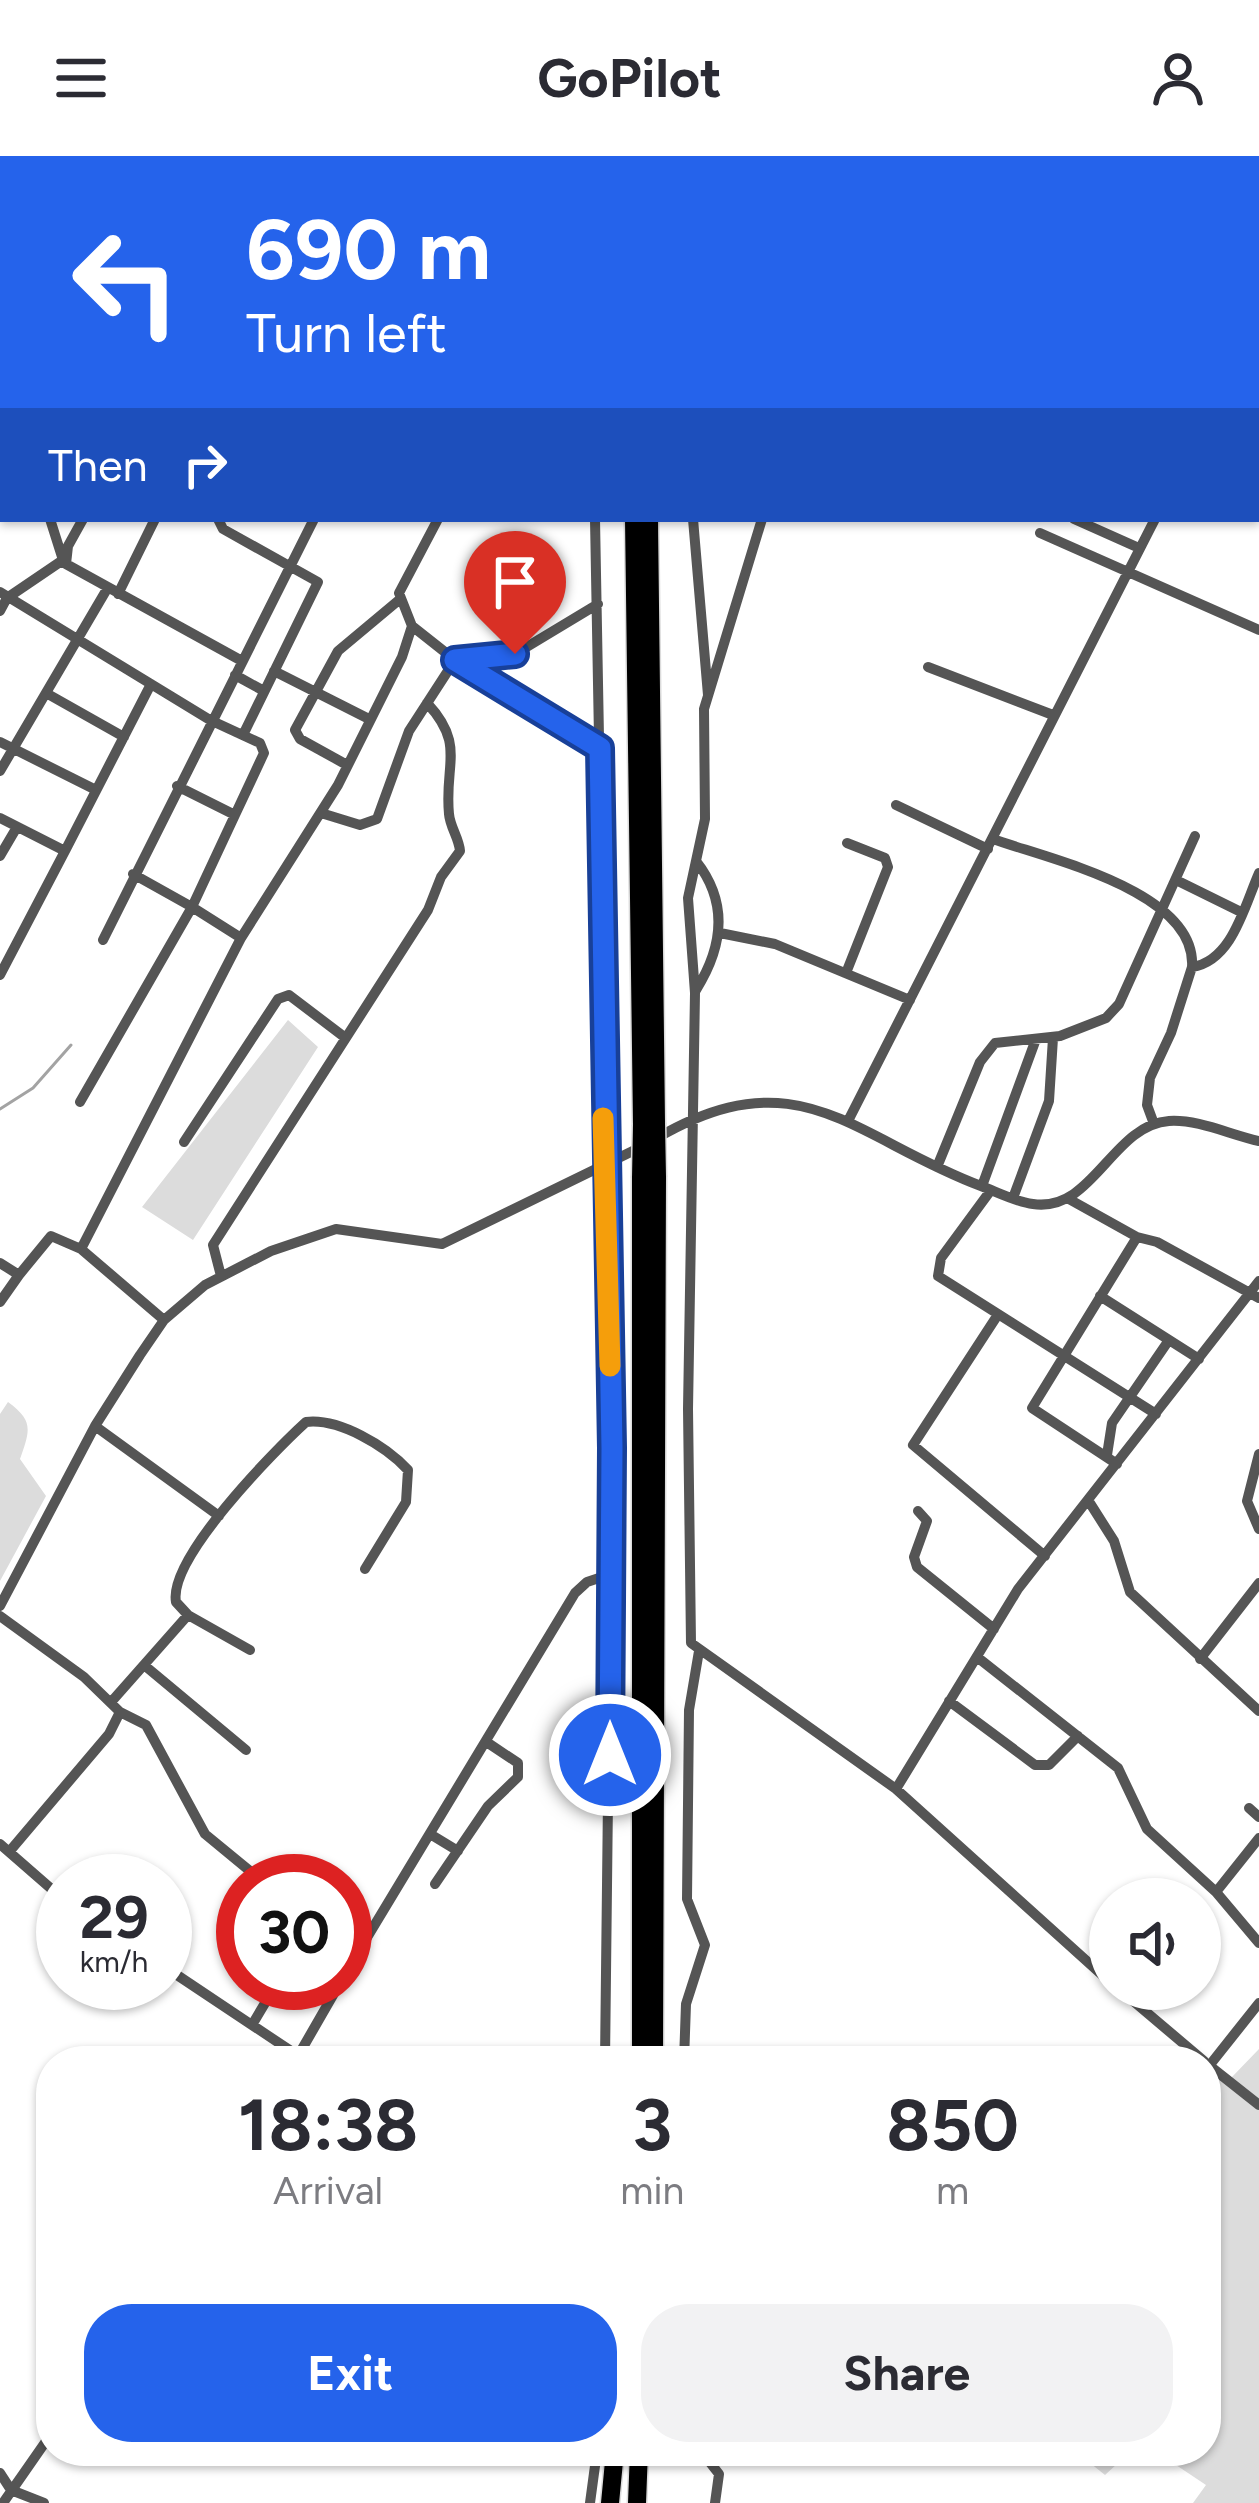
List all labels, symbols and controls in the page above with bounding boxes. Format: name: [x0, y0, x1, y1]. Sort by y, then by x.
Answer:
icon: menu: [48, 45, 114, 111]
icon: person: [1145, 45, 1211, 111]
text: GoPilot: [537, 46, 722, 111]
text: 690 m: [246, 199, 491, 300]
icon: left: [48, 204, 204, 360]
text: Turn left: [246, 301, 447, 366]
icon: right: [172, 432, 238, 498]
text: Then: [48, 438, 148, 492]
pin: [464, 531, 566, 654]
icon: arrive: [482, 549, 548, 615]
position arrow: [547, 1692, 673, 1818]
speed limit sign: 30: [216, 1854, 372, 2010]
map controls: [1089, 1878, 1221, 2010]
button: sound: [1089, 1878, 1221, 2010]
text: 29: [79, 1881, 149, 1953]
text: km/h: [80, 1943, 148, 1980]
text: 18:38: [238, 2082, 418, 2168]
text: 3: [632, 2082, 672, 2168]
text: 850: [886, 2082, 1019, 2168]
text: Arrival: [273, 2167, 383, 2214]
text: min: [620, 2167, 684, 2214]
text: m: [936, 2167, 969, 2214]
button: Exit: [84, 2304, 617, 2442]
button: Share: [641, 2304, 1173, 2442]

